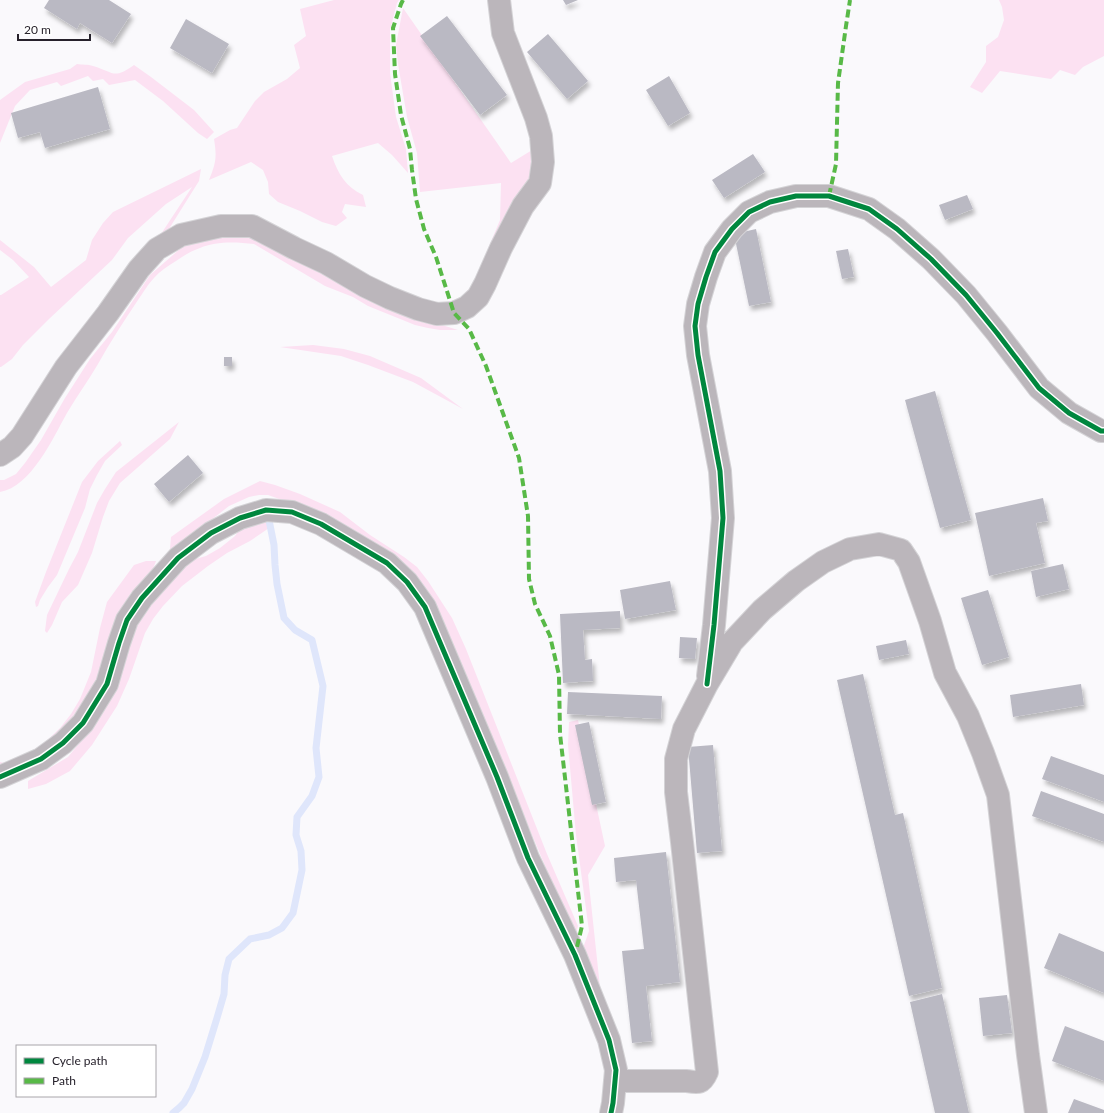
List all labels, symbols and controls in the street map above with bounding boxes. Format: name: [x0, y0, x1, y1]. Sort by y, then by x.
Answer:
scale bar: [18, 16, 90, 42]
text: 20 m: [24, 22, 51, 37]
legend: [16, 1045, 156, 1097]
text: Cycle path: [52, 1053, 107, 1068]
text: Path: [52, 1073, 76, 1088]

